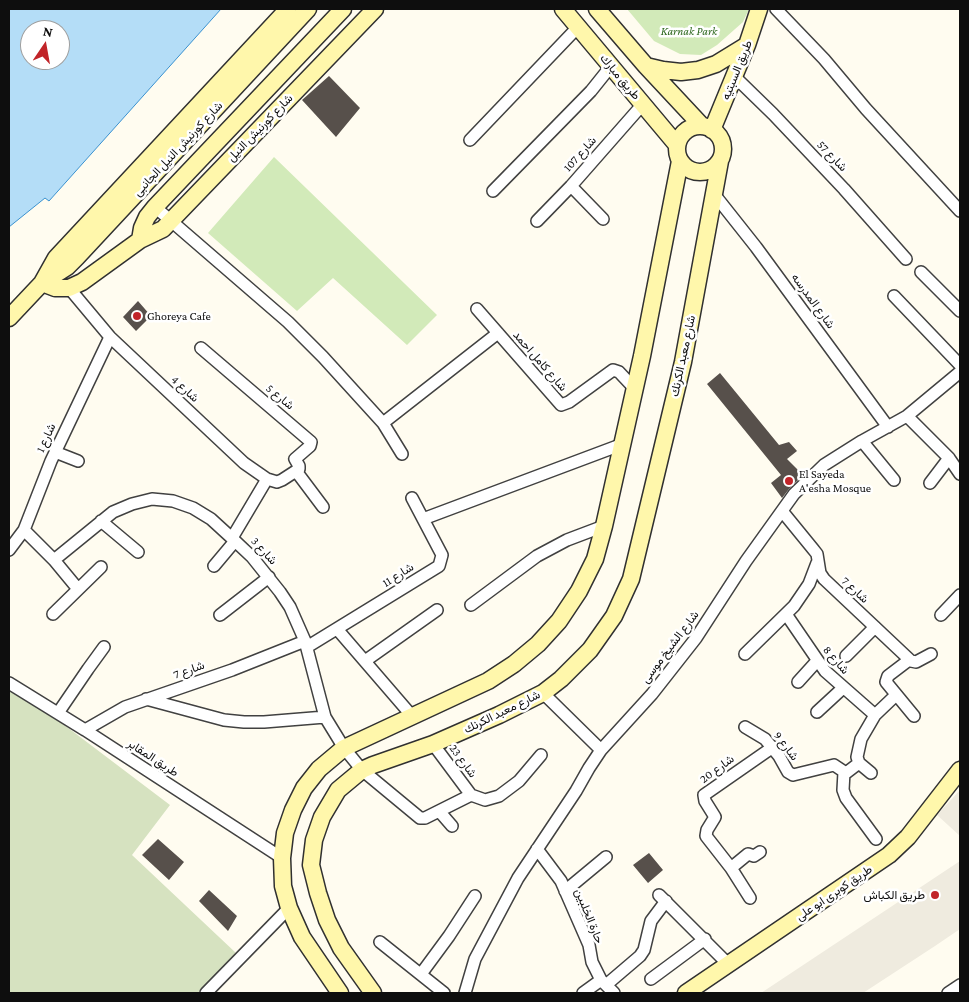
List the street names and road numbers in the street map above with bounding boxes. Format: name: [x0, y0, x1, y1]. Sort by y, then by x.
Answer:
street label: طريق السبتيه: [719, 38, 755, 102]
street label: طريق مبارك: [597, 51, 643, 103]
street label: شارع كورنيش النيل: [224, 91, 296, 165]
street label: شارع كورنيش النيل الجانبى: [130, 99, 226, 199]
street label: شارع 107: [560, 133, 600, 175]
street label: شارع 57: [814, 138, 850, 174]
street label: شارع المدرسه: [788, 271, 838, 331]
street label: شارع معبد الكرنك: [667, 314, 699, 398]
street label: شارع كامل احمد: [510, 328, 570, 394]
street label: شارع 4: [168, 373, 202, 405]
street label: شارع 5: [263, 381, 297, 413]
street label: شارع 1: [33, 421, 59, 455]
street label: شارع 3: [248, 534, 280, 568]
street label: شارع 11: [380, 560, 416, 590]
street label: شارع 7: [838, 574, 872, 606]
street label: شارع الشيخ موسى: [638, 608, 702, 686]
street label: شارع 8: [820, 643, 852, 677]
street label: شارع 7: [172, 658, 206, 682]
street label: شارع معبد الكرنك: [462, 687, 542, 737]
street label: شارع 9: [770, 729, 802, 763]
street label: طريق المقابر: [125, 736, 181, 780]
street label: شارع 23: [446, 741, 480, 781]
street label: شارع 20: [697, 752, 737, 786]
street label: طريق كوبرى ابو على: [793, 862, 875, 924]
street label: حارة الخلبين: [571, 886, 607, 946]

